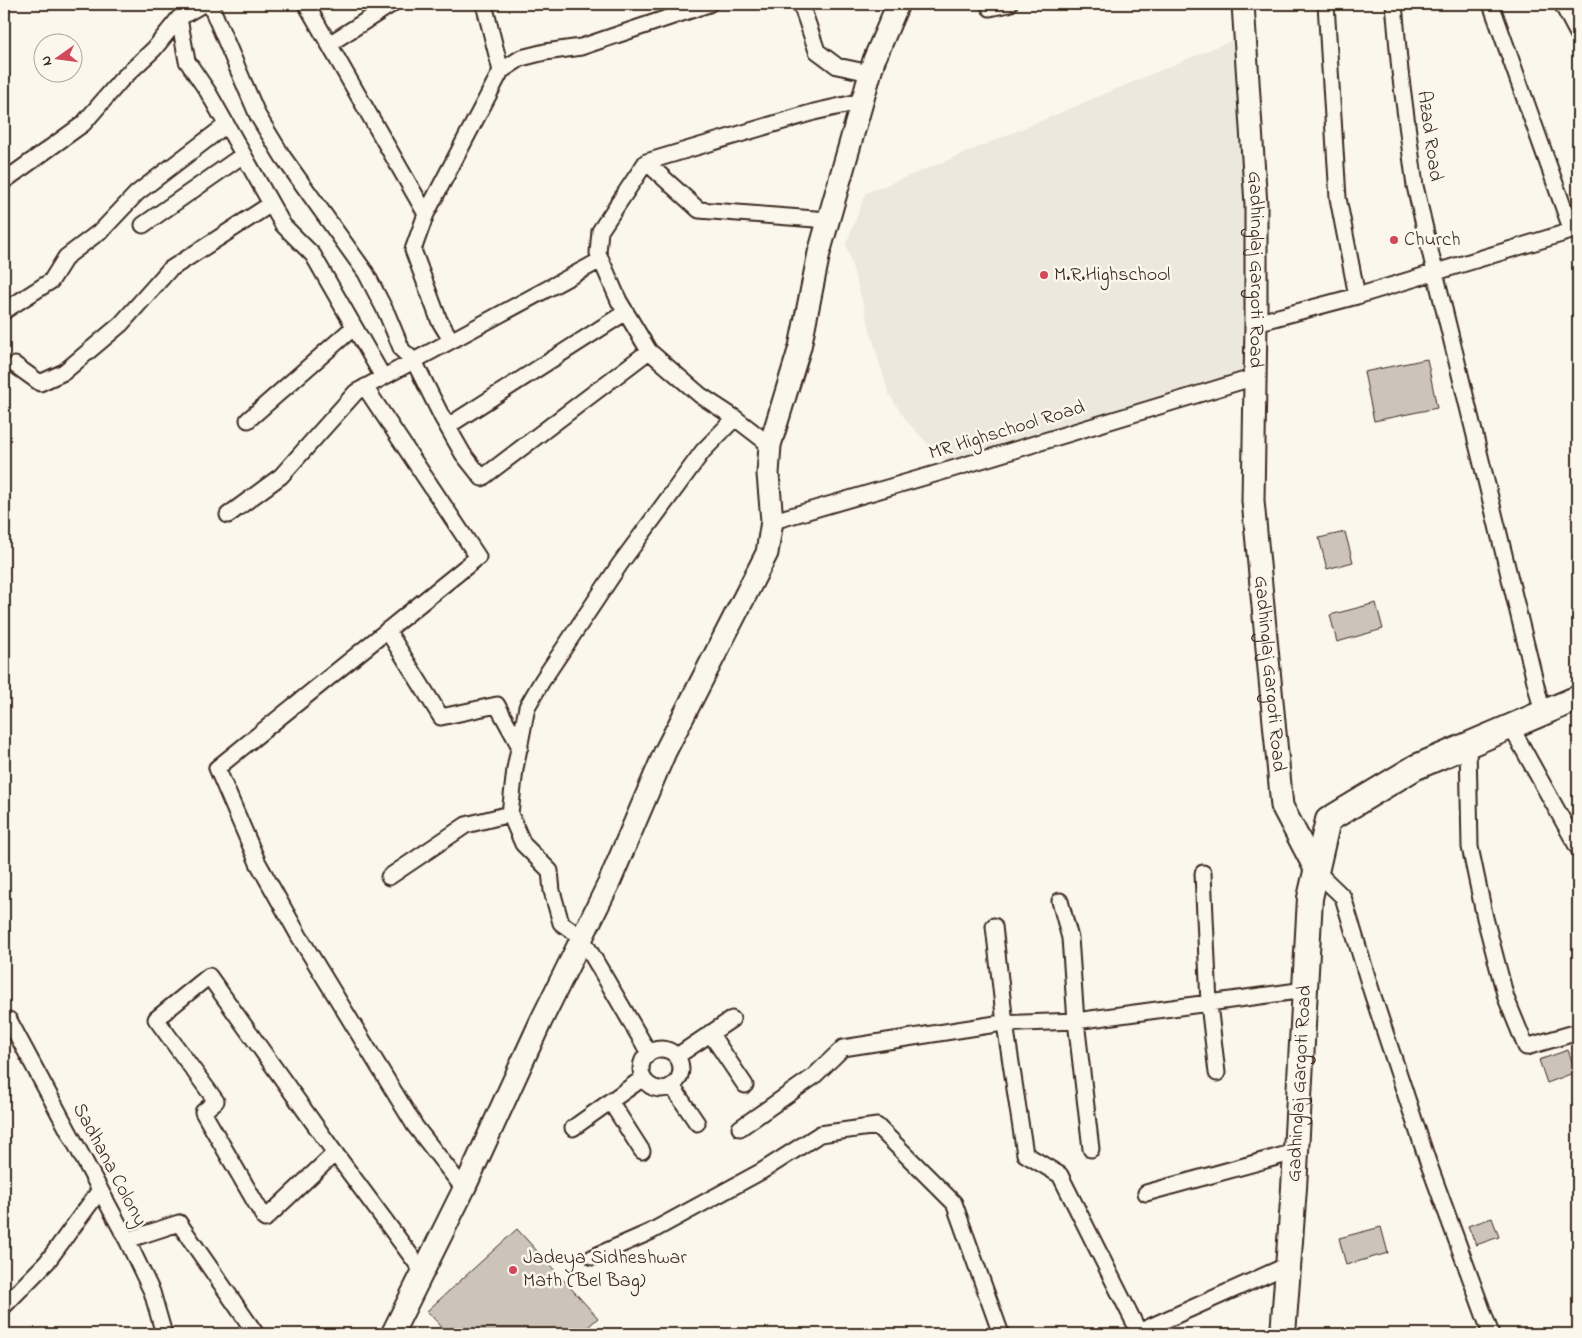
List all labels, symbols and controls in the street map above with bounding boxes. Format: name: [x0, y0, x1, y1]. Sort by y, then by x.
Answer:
north arrow: [32, 32, 82, 82]
text: N: [36, 54, 58, 68]
street label: Azad Road: [1408, 89, 1450, 183]
street label: Gadhinglaj Gargoti Road: [1239, 170, 1271, 368]
place label: Church: [1404, 226, 1460, 255]
marker: Church: [1388, 234, 1400, 246]
place label: M.R.Highschool: [1054, 261, 1170, 291]
marker: M.R.Highschool: [1038, 269, 1050, 281]
street label: MR Highschool Road: [925, 393, 1089, 469]
street label: Gadhinglaj Gargoti Road: [1246, 574, 1293, 773]
street label: Gadhinglaj Gargoti Road: [1280, 985, 1320, 1183]
street label: Sadhana Colony: [64, 1098, 154, 1232]
place label: Jadeya Sidheshwar Math (Bel Bag): [523, 1244, 687, 1297]
marker: Jadeya Sidheshwar Math (Bel Bag): [507, 1264, 519, 1276]

